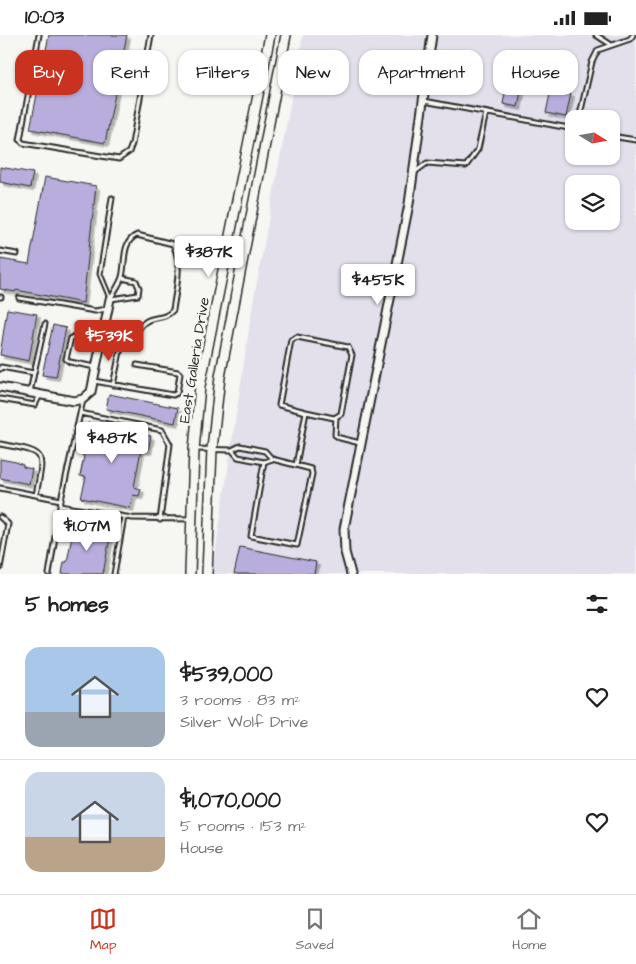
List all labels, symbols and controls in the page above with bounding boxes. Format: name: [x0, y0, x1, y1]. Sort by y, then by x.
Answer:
text: 10:03: [25, 4, 64, 31]
chip: Buy: [15, 50, 83, 95]
chip: Rent: [93, 50, 168, 95]
chip: Filters: [178, 50, 268, 95]
chip: New: [278, 50, 349, 95]
chip: Apartment: [359, 50, 483, 95]
chip: House: [493, 50, 578, 95]
north arrow: [565, 110, 620, 165]
map controls: [565, 110, 620, 230]
button: layers: [565, 175, 620, 230]
pin: $387K: [174, 235, 244, 278]
text: $387K: [186, 241, 232, 263]
pin: $455K: [343, 263, 413, 306]
text: $455K: [352, 269, 404, 291]
street label: East Galleria Drive: [174, 296, 215, 425]
pin: $539K: [74, 319, 144, 362]
text: $539K: [85, 325, 133, 347]
pin: $487K: [77, 421, 147, 464]
text: $487K: [87, 427, 137, 449]
pin: $1.07M: [46, 509, 128, 552]
text: $1.07M: [64, 515, 110, 537]
text: 5 homes: [25, 590, 109, 619]
icon: filters: [583, 590, 611, 618]
text: $539,000: [180, 660, 273, 689]
icon: home: [65, 667, 125, 727]
icon: heart: [583, 683, 611, 711]
text: 3 rooms · 83 m²: [180, 689, 300, 711]
text: Silver Wolf Drive: [180, 711, 308, 733]
text: $1,070,000: [180, 786, 281, 815]
icon: home: [65, 792, 125, 852]
icon: heart: [583, 808, 611, 836]
text: 5 rooms · 153 m²: [180, 815, 306, 837]
text: House: [180, 837, 224, 859]
tab: Map: [89, 905, 117, 955]
tab: Saved: [296, 905, 334, 955]
tab: Home: [512, 905, 547, 955]

